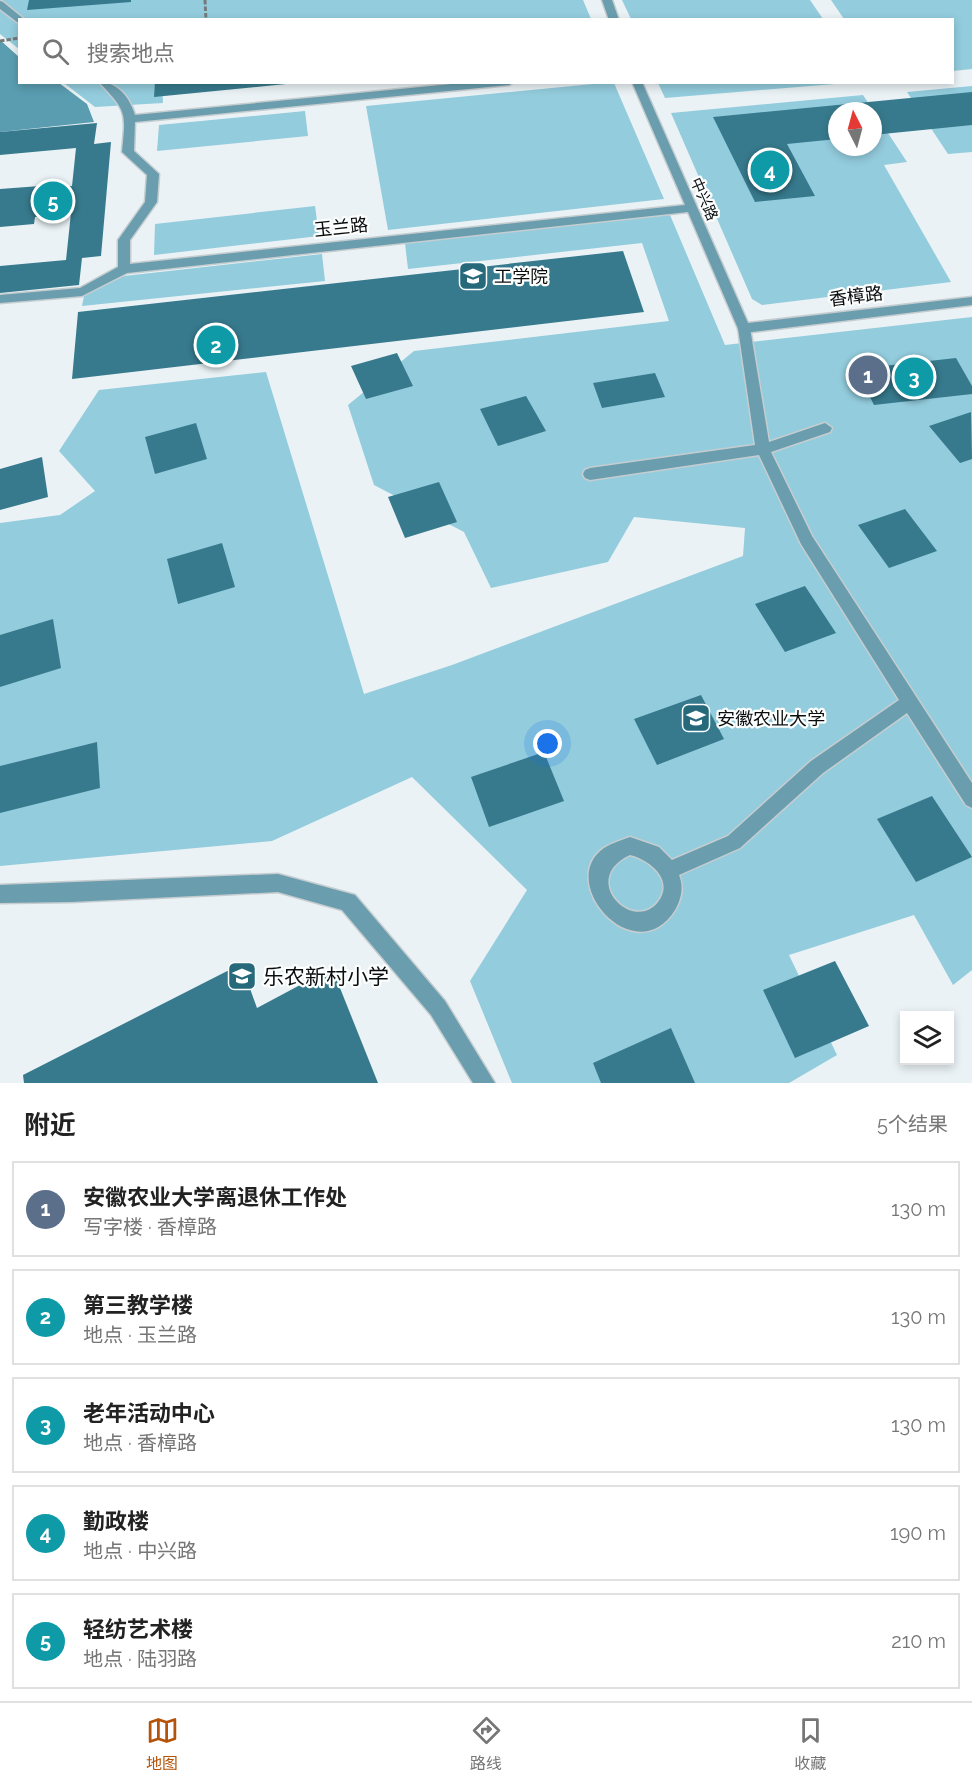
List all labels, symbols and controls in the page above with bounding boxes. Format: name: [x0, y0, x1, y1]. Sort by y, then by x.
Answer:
search box: [18, 18, 954, 84]
icon: search: [39, 35, 72, 68]
text: 搜索地点: [87, 40, 175, 66]
north arrow: [828, 102, 882, 156]
pin: 4: [750, 148, 790, 192]
street label: 中兴路: [687, 175, 721, 223]
pin: 5: [34, 178, 72, 224]
street label: 玉兰路: [313, 214, 369, 240]
school or university icon: 工学院: [457, 260, 489, 292]
place label: 工学院: [494, 266, 548, 287]
street label: 香樟路: [828, 282, 884, 310]
pin: 2: [196, 322, 236, 368]
pin: 1: [848, 352, 888, 398]
pin: 3: [894, 354, 934, 400]
school or university icon: 安徽农业大学: [680, 702, 712, 734]
place label: 安徽农业大学: [717, 708, 825, 729]
your location: [533, 729, 562, 758]
school or university icon: 乐农新村小学: [226, 960, 258, 992]
place label: 乐农新村小学: [263, 964, 389, 989]
map controls: [900, 1011, 954, 1065]
button: layers: [900, 1011, 954, 1065]
text: 附近: [24, 1110, 76, 1140]
text: 5个结果: [877, 1112, 948, 1136]
text: 安徽农业大学离退休工作处: [83, 1184, 347, 1210]
text: 1: [41, 1197, 50, 1221]
text: 130 m: [891, 1197, 946, 1221]
text: 写字楼 · 香樟路: [83, 1215, 217, 1239]
text: 第三教学楼: [83, 1292, 193, 1318]
text: 2: [40, 1305, 51, 1329]
text: 130 m: [891, 1305, 946, 1329]
text: 地点 · 玉兰路: [83, 1323, 197, 1347]
text: 老年活动中心: [83, 1400, 215, 1426]
text: 3: [40, 1413, 51, 1437]
text: 130 m: [891, 1413, 946, 1437]
text: 地点 · 香樟路: [83, 1431, 197, 1455]
text: 勤政楼: [83, 1508, 149, 1534]
text: 4: [40, 1521, 51, 1545]
text: 190 m: [890, 1521, 946, 1545]
text: 地点 · 中兴路: [83, 1539, 197, 1563]
text: 轻纺艺术楼: [83, 1616, 193, 1642]
text: 5: [40, 1629, 51, 1653]
text: 210 m: [891, 1629, 946, 1653]
text: 地点 · 陆羽路: [83, 1647, 197, 1671]
tab: 地图: [146, 1714, 179, 1774]
tab: 路线: [470, 1714, 503, 1774]
tab: 收藏: [794, 1714, 827, 1774]

